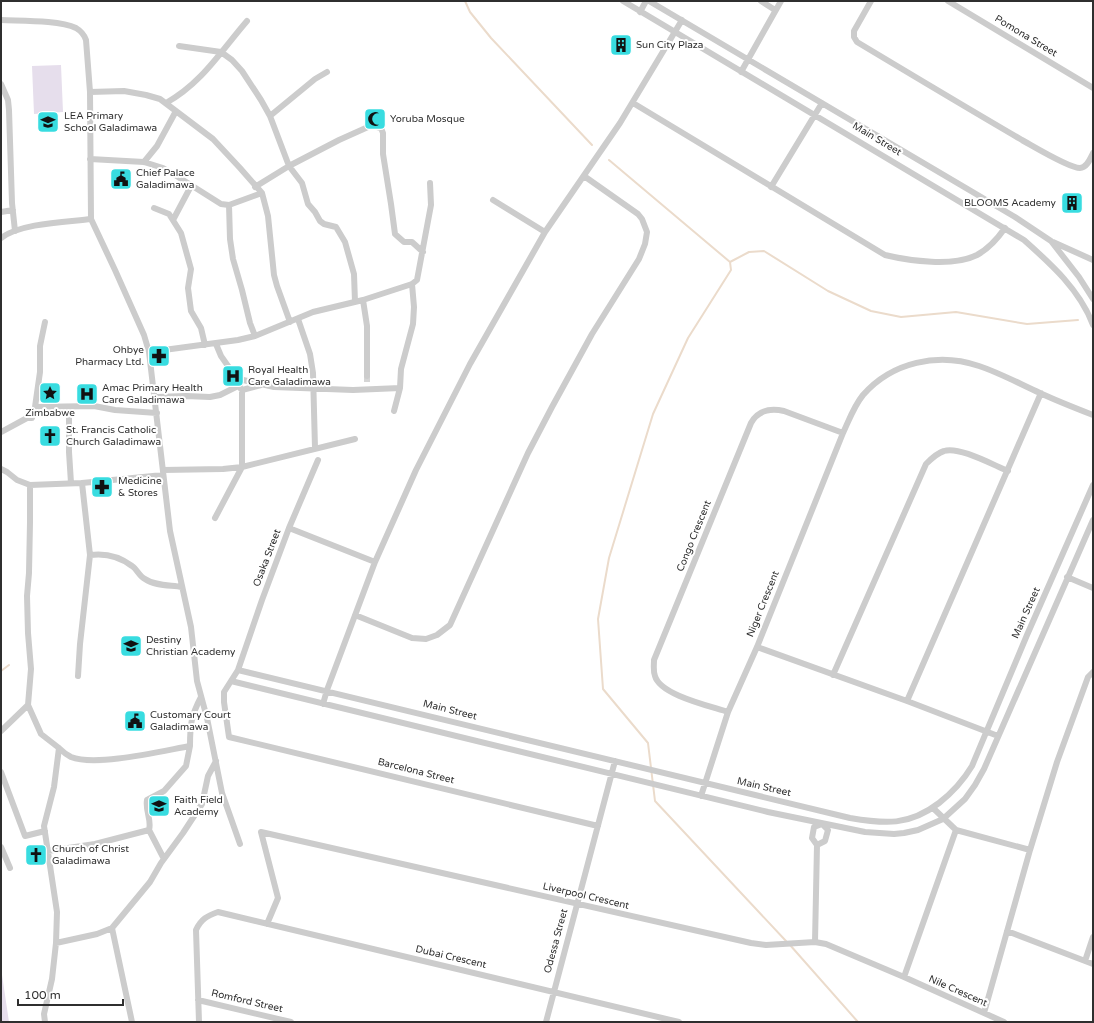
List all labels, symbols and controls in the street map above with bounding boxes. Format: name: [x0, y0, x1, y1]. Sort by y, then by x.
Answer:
street label: Pomona Street: [993, 13, 1060, 59]
building icon: Sun City Plaza: [608, 32, 634, 58]
place label: Sun City Plaza: [636, 39, 703, 51]
mosque icon: Yoruba Mosque: [362, 106, 388, 132]
school or university icon: LEA Primary School Galadimawa: [35, 109, 61, 135]
place label: LEA Primary School Galadimawa: [64, 110, 157, 134]
place label: Yoruba Mosque: [390, 113, 465, 125]
street label: Main Street: [850, 120, 904, 158]
public building icon: Chief Palace Galadimawa: [108, 166, 134, 192]
place label: Chief Palace Galadimawa: [136, 167, 195, 191]
building icon: BLOOMS Academy: [1059, 190, 1085, 216]
place label: BLOOMS Academy: [964, 197, 1057, 209]
pharmacy icon: Ohbye Pharmacy Ltd.: [146, 343, 172, 369]
place label: Ohbye Pharmacy Ltd.: [75, 344, 144, 368]
hospital icon: Royal Health Care Galadimawa: [220, 363, 246, 389]
place label: Royal Health Care Galadimawa: [248, 364, 331, 388]
place icon: Zimbabwe: [37, 380, 63, 406]
hospital icon: Amac Primary Health Care Galadimawa: [74, 381, 100, 407]
place label: Amac Primary Health Care Galadimawa: [102, 382, 203, 406]
place label: Zimbabwe: [25, 407, 75, 419]
church icon: St. Francis Catholic Church Galadimawa: [37, 423, 63, 449]
place label: St. Francis Catholic Church Galadimawa: [66, 424, 161, 448]
pharmacy icon: Medicine & Stores: [89, 474, 115, 500]
place label: Medicine & Stores: [118, 475, 162, 499]
street label: Congo Crescent: [674, 498, 714, 573]
street label: Osaka Street: [251, 527, 284, 588]
street label: Niger Crescent: [744, 569, 782, 639]
street label: Main Street: [1009, 585, 1043, 641]
school or university icon: Destiny Christian Academy: [118, 633, 144, 659]
place label: Destiny Christian Academy: [146, 634, 236, 658]
street label: Main Street: [422, 698, 478, 723]
public building icon: Customary Court Galadimawa: [122, 708, 148, 734]
place label: Customary Court Galadimawa: [150, 709, 231, 733]
street label: Barcelona Street: [376, 756, 456, 786]
street label: Main Street: [736, 775, 792, 799]
school or university icon: Faith Field Academy: [146, 793, 172, 819]
place label: Faith Field Academy: [174, 794, 223, 818]
church icon: Church of Christ Galadimawa: [23, 842, 49, 868]
place label: Church of Christ Galadimawa: [52, 843, 129, 867]
street label: Liverpool Crescent: [542, 880, 631, 912]
street label: Odessa Street: [542, 907, 570, 975]
street label: Dubai Crescent: [414, 943, 488, 971]
street label: Nile Crescent: [927, 973, 989, 1009]
scale bar: [18, 981, 123, 1007]
street label: Romford Street: [210, 987, 284, 1015]
text: 100 m: [24, 988, 61, 1002]

